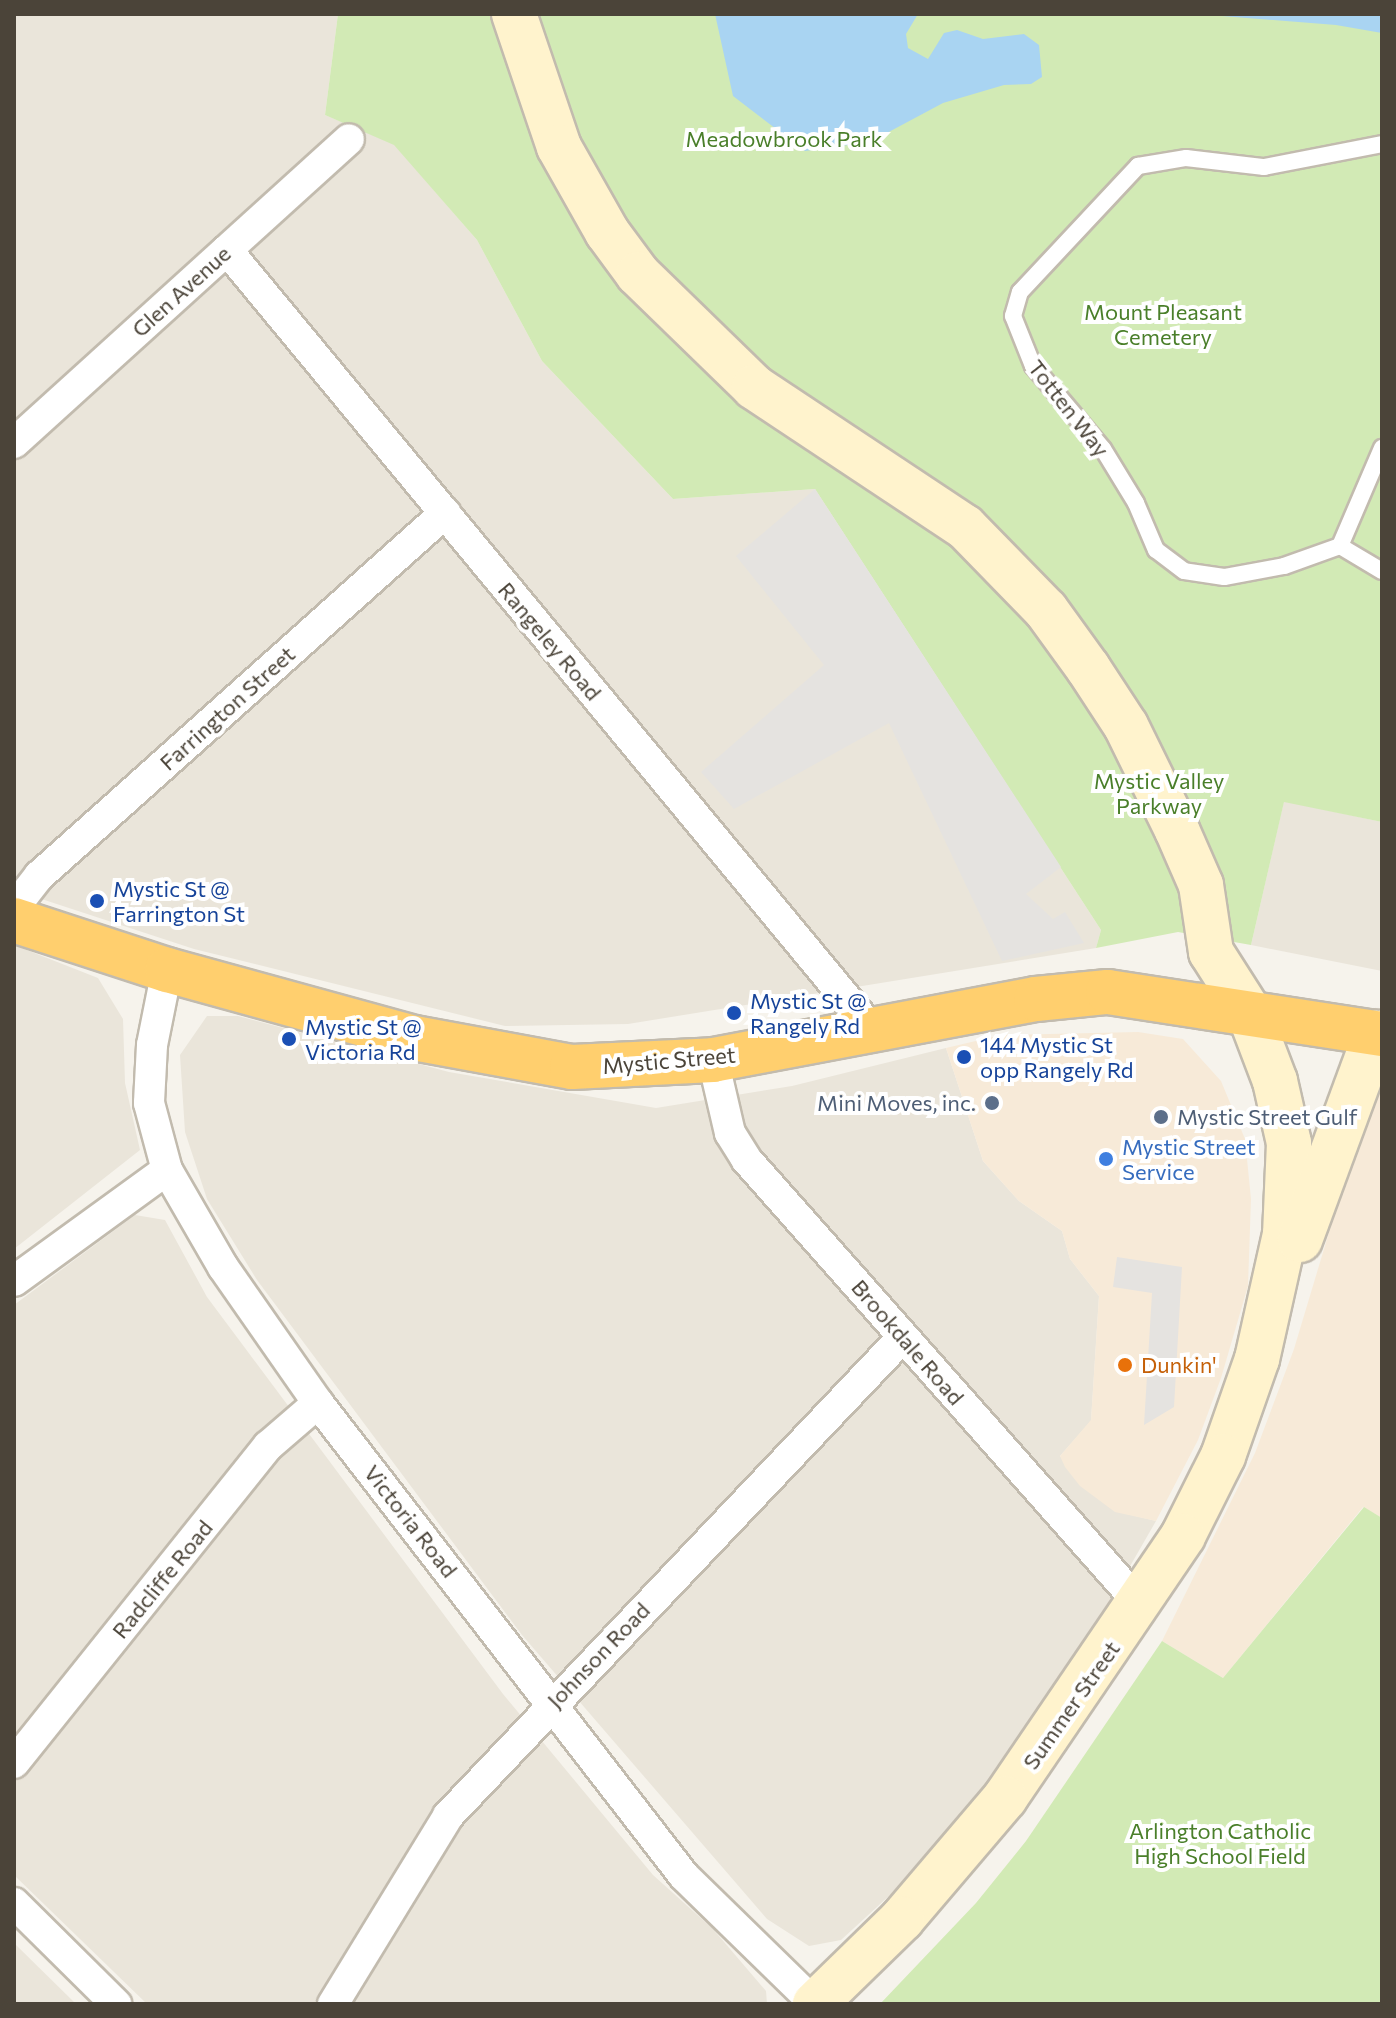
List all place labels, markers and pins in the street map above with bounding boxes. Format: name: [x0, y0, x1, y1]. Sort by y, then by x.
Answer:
place label: Mystic St @ Farrington St: [113, 875, 245, 926]
marker: Mystic St @ Farrington St: [88, 892, 106, 910]
place label: Mystic St @ Rangely Rd: [750, 987, 867, 1038]
marker: Mystic St @ Rangely Rd: [725, 1004, 743, 1022]
place label: Mystic St @ Victoria Rd: [305, 1013, 422, 1064]
marker: Mystic St @ Victoria Rd: [280, 1030, 298, 1048]
place label: 144 Mystic St opp Rangely Rd: [980, 1031, 1133, 1082]
marker: 144 Mystic St opp Rangely Rd: [955, 1048, 973, 1066]
place label: Mini Moves, inc.: [817, 1090, 976, 1116]
marker: Mini Moves, inc.: [983, 1094, 1001, 1112]
place label: Mystic Street Gulf: [1177, 1104, 1357, 1130]
marker: Mystic Street Gulf: [1152, 1108, 1170, 1126]
place label: Mystic Street Service: [1122, 1133, 1256, 1184]
marker: Mystic Street Service: [1097, 1150, 1115, 1168]
place label: Dunkin': [1141, 1352, 1217, 1378]
marker: Dunkin': [1116, 1356, 1134, 1374]

